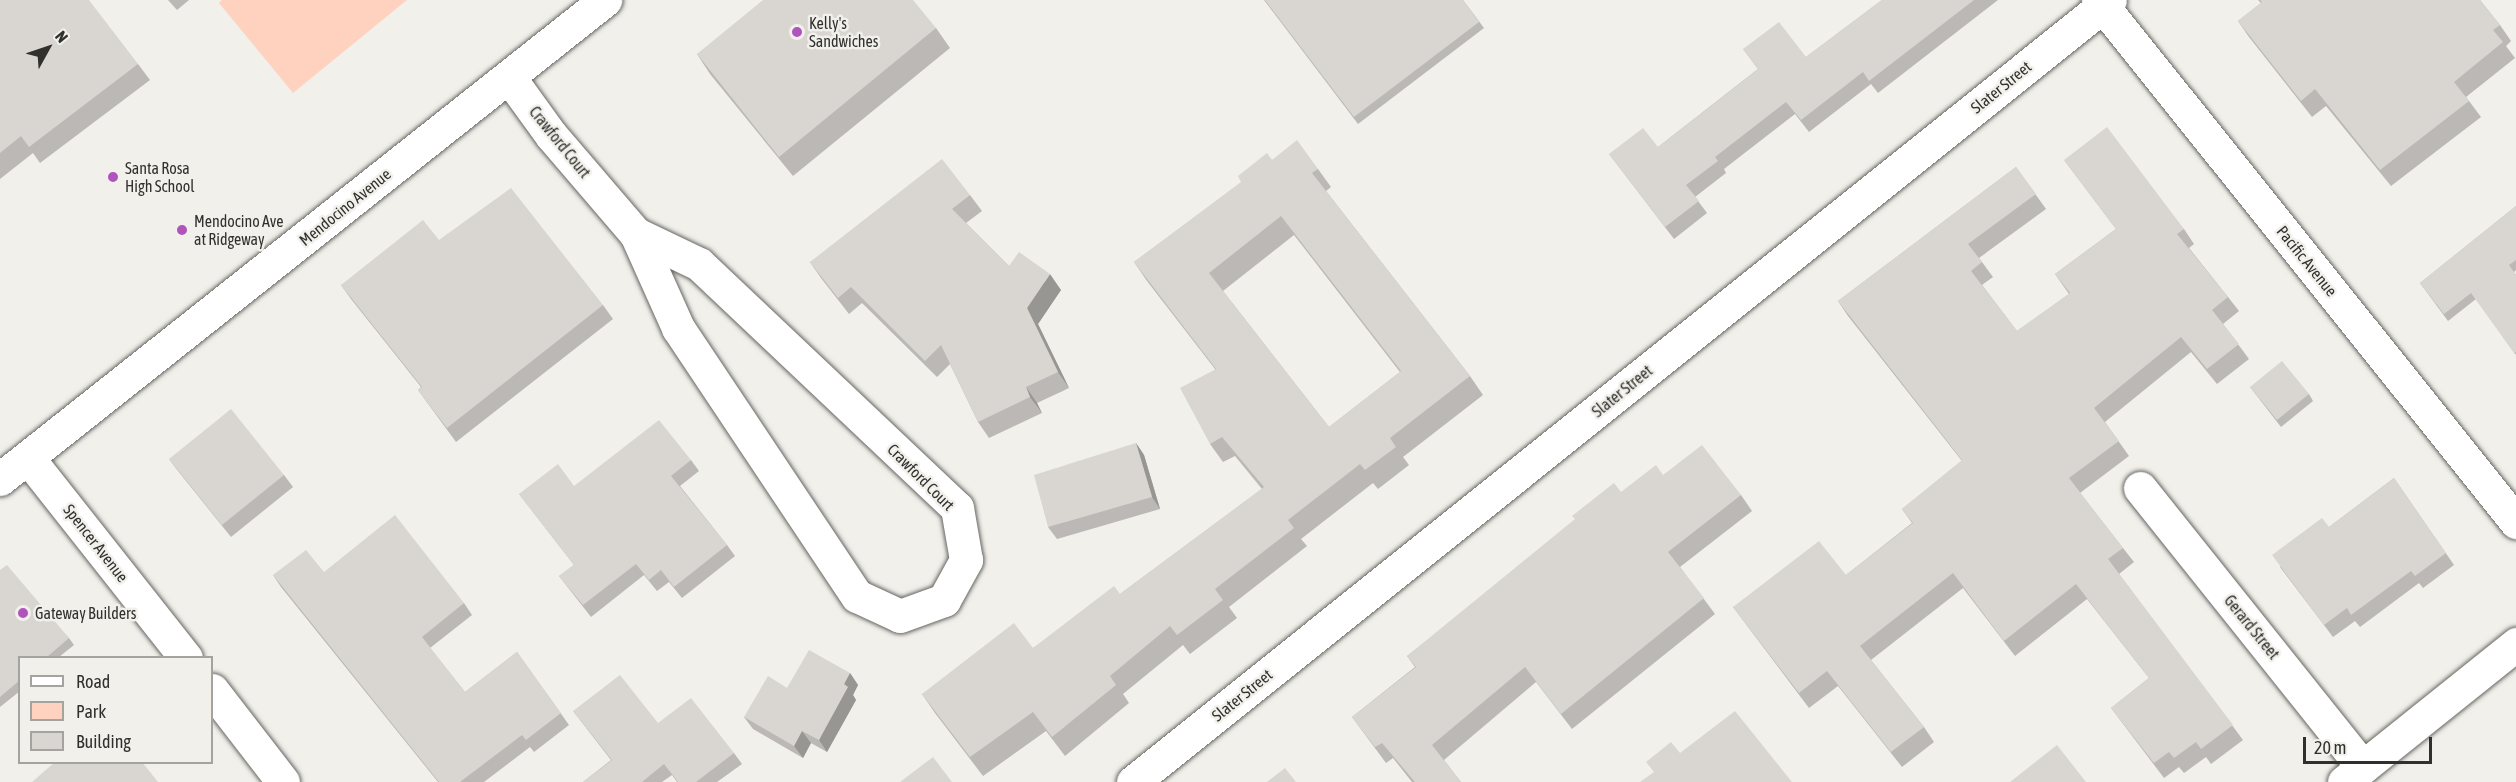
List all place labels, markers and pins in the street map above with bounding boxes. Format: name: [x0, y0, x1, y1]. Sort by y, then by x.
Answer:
place label: Kelly's Sandwiches: [809, 13, 878, 51]
marker: Kelly's Sandwiches: [790, 25, 804, 39]
place label: Santa Rosa High School: [125, 158, 194, 196]
marker: Santa Rosa High School: [106, 170, 120, 184]
place label: Mendocino Ave at Ridgeway: [194, 211, 283, 249]
marker: Mendocino Ave at Ridgeway: [175, 223, 189, 237]
place label: Gateway Builders: [35, 603, 136, 623]
marker: Gateway Builders: [16, 606, 30, 620]

